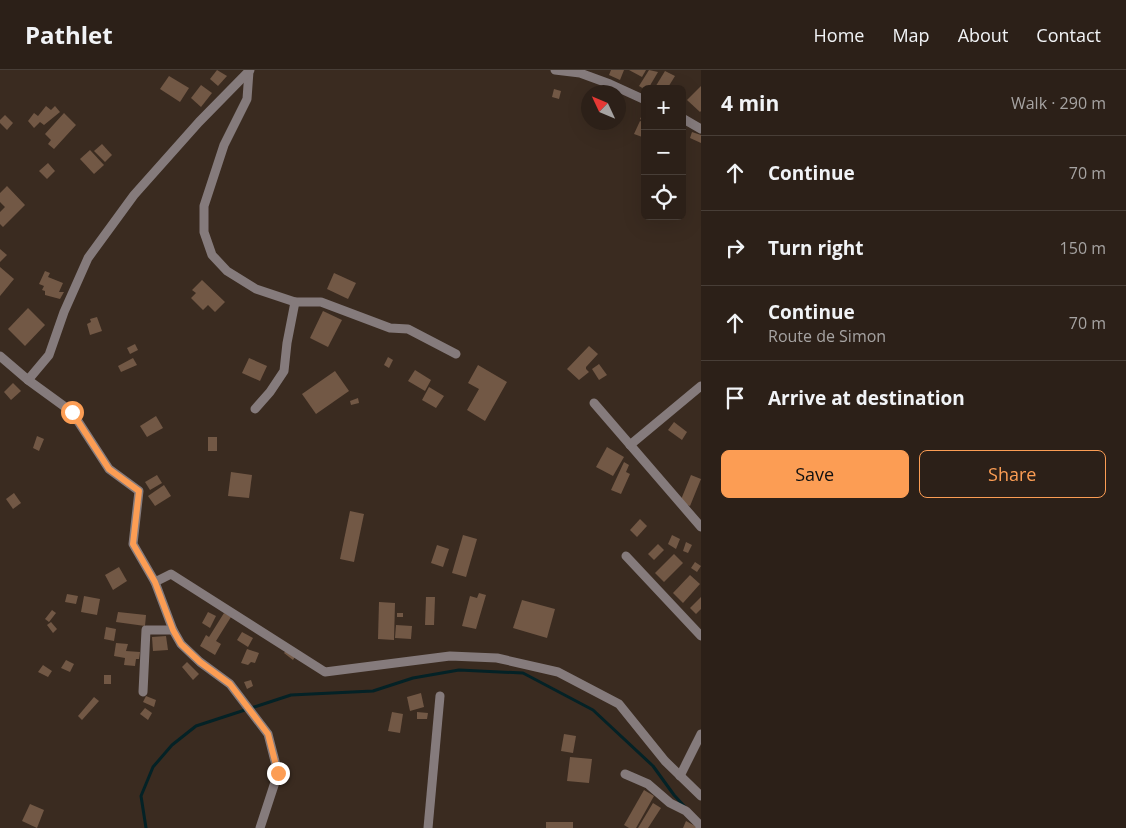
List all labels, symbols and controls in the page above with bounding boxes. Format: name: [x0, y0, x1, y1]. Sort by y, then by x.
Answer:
text: Pathlet: [25, 18, 113, 51]
text: Home: [814, 23, 864, 47]
text: Map: [892, 23, 930, 47]
text: About: [958, 23, 1008, 47]
text: Contact: [1036, 23, 1101, 47]
north arrow: [581, 85, 626, 130]
map controls: [641, 85, 686, 220]
button: +: [641, 85, 686, 130]
text: 4 min: [721, 89, 779, 117]
text: Walk · 290 m: [1011, 92, 1106, 114]
button: −: [641, 130, 686, 175]
icon: ahead: [721, 159, 749, 187]
text: Continue: [768, 160, 855, 186]
text: 70 m: [1069, 162, 1106, 184]
button: locate: [641, 175, 686, 220]
icon: right: [721, 234, 749, 262]
text: Turn right: [768, 235, 863, 261]
text: 150 m: [1060, 237, 1106, 259]
text: Continue: [768, 299, 855, 325]
icon: ahead: [721, 309, 749, 337]
text: 70 m: [1069, 312, 1106, 334]
text: Route de Simon: [768, 325, 886, 347]
icon: arrive: [721, 384, 749, 412]
text: Arrive at destination: [768, 385, 965, 411]
route start: [61, 401, 84, 424]
button: Save: [721, 450, 909, 498]
button: Share: [919, 450, 1106, 498]
route end: [267, 762, 290, 785]

